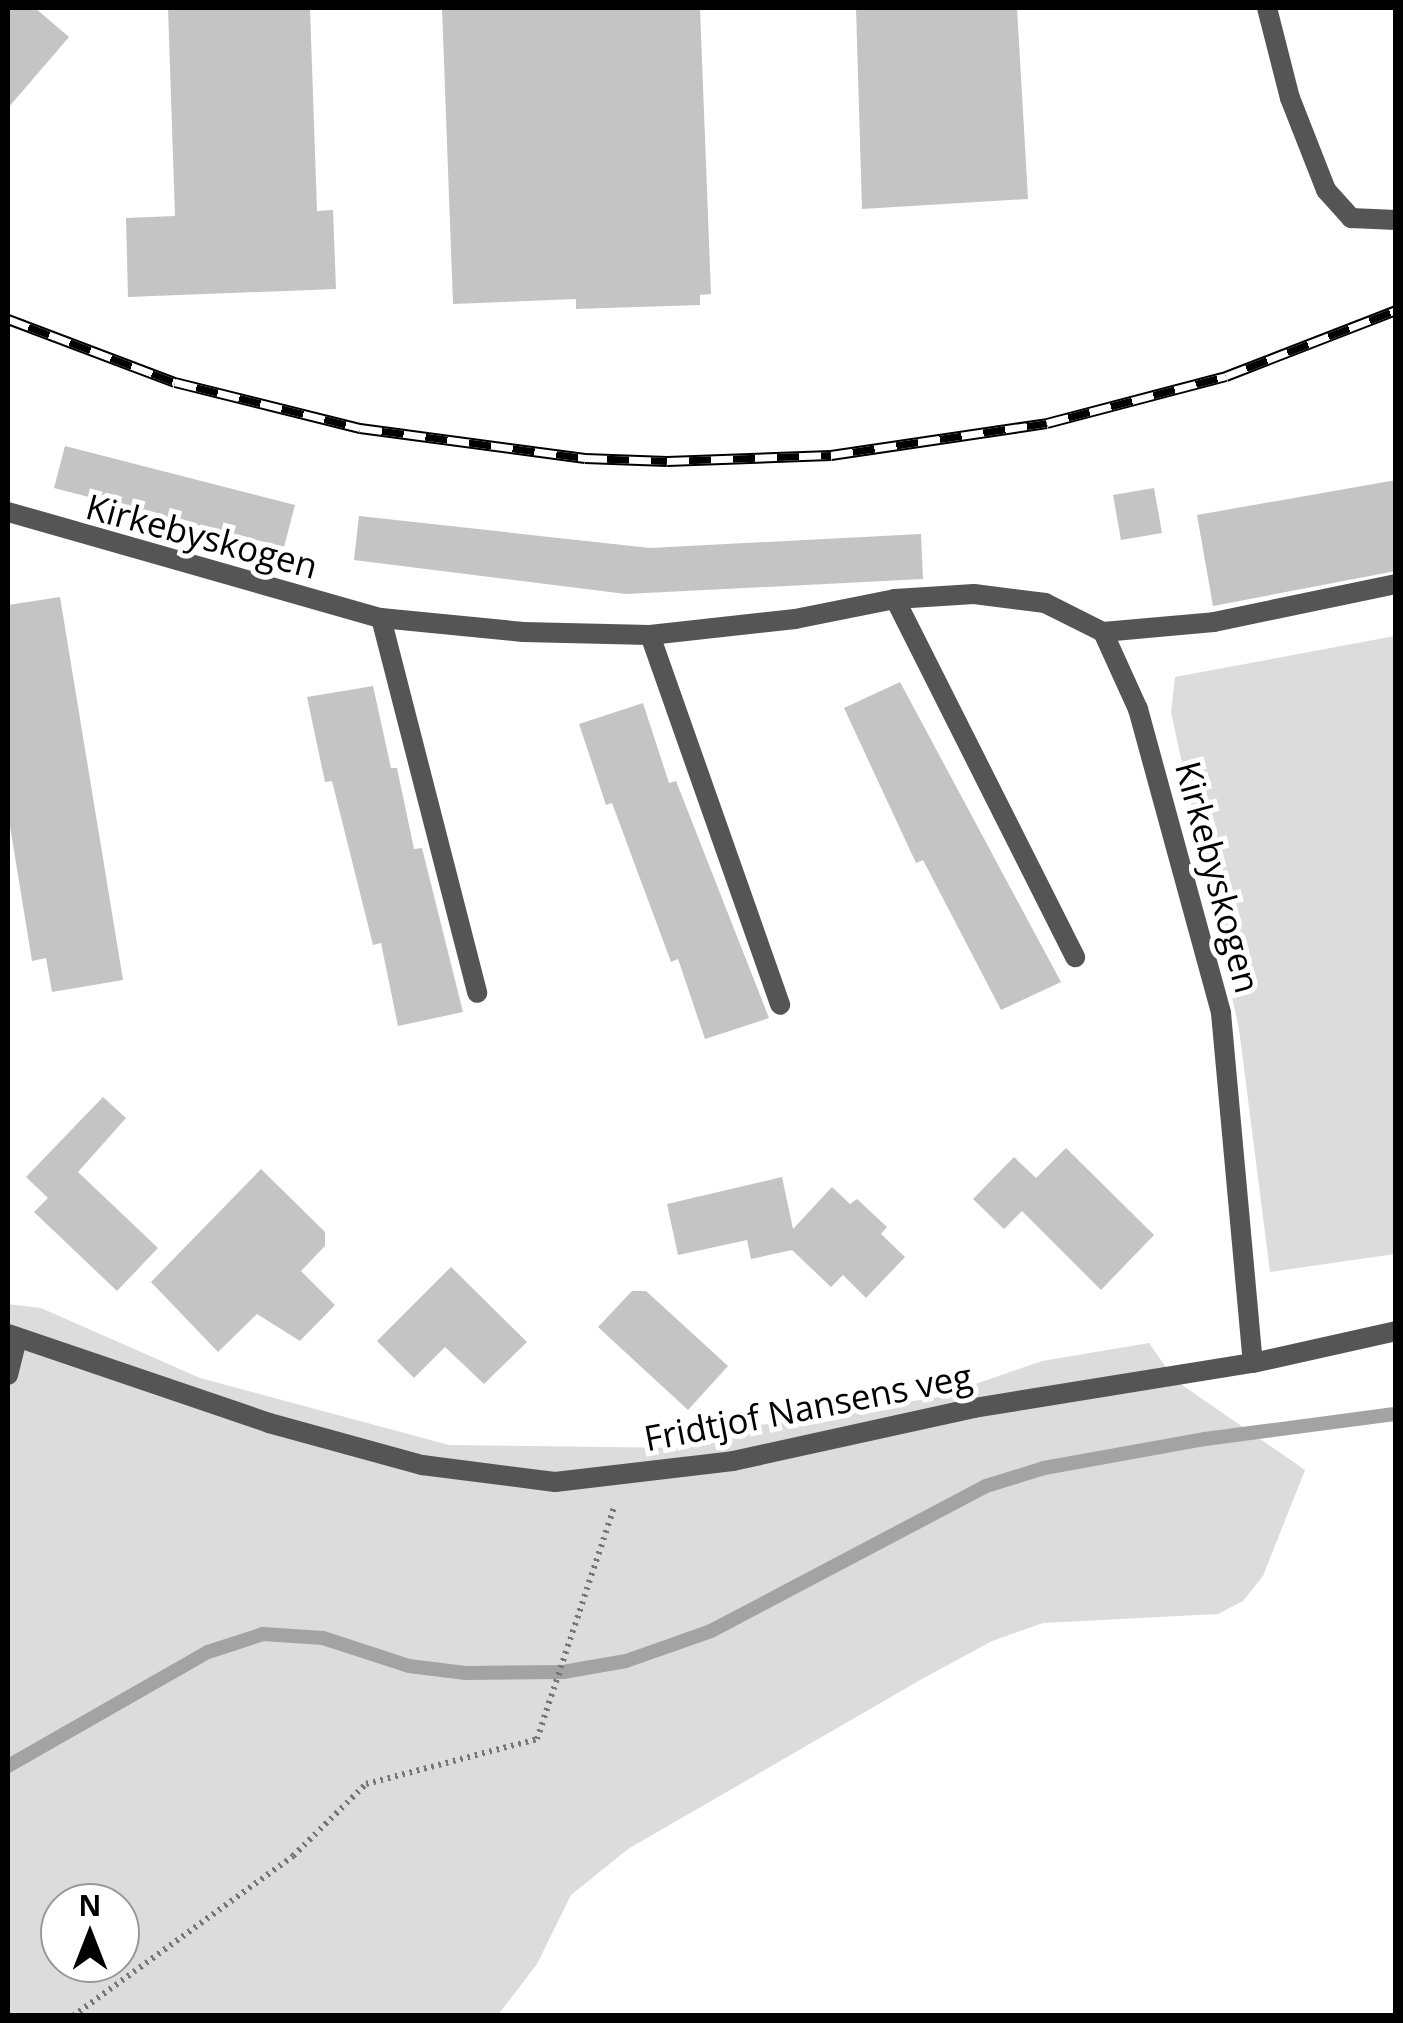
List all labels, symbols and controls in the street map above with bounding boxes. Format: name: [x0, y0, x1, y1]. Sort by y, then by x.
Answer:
street label: Kirkebyskogen: [82, 485, 322, 587]
street label: Kirkebyskogen: [1167, 757, 1269, 997]
street label: Fridtjof Nansens veg: [641, 1355, 975, 1459]
north arrow: [40, 1883, 140, 1983]
text: N: [79, 1886, 101, 1924]

